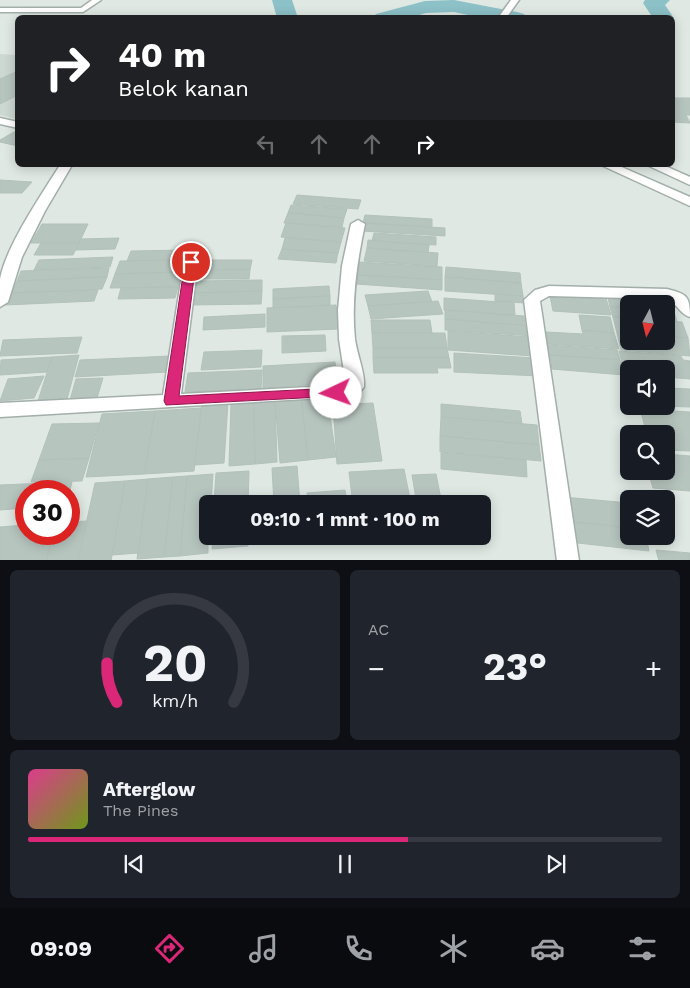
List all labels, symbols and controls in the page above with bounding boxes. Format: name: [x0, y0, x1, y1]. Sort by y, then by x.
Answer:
text: 40 m: [118, 34, 206, 76]
icon: right: [35, 35, 100, 100]
text: Belok kanan: [118, 76, 249, 101]
icon: left: [252, 130, 280, 158]
icon: ahead: [305, 130, 333, 158]
icon: ahead: [358, 130, 386, 158]
icon: right: [411, 130, 439, 158]
pin: [170, 241, 212, 283]
icon: arrive: [177, 248, 205, 276]
north arrow: [620, 295, 675, 350]
map controls: [620, 295, 675, 545]
button: sound: [620, 360, 675, 415]
position arrow: [309, 366, 361, 418]
button: search: [620, 425, 675, 480]
speed limit sign: 30: [15, 480, 80, 545]
button: layers: [620, 490, 675, 545]
text: 09:10 · 1 mnt · 100 m: [250, 508, 440, 531]
text: AC: [368, 620, 389, 639]
text: 20: [143, 633, 207, 694]
text: 23°: [483, 645, 547, 689]
text: −: [368, 652, 385, 685]
text: +: [645, 652, 662, 685]
text: km/h: [152, 690, 198, 711]
text: Afterglow: [103, 778, 195, 801]
text: The Pines: [103, 801, 179, 820]
icon: previous: [120, 850, 148, 878]
icon: pause: [331, 850, 359, 878]
icon: next: [542, 850, 570, 878]
icon: directions: [152, 931, 187, 966]
icon: music: [246, 931, 281, 966]
icon: phone: [341, 931, 376, 966]
icon: climate: [436, 931, 471, 966]
icon: car: [530, 931, 565, 966]
icon: filters: [625, 931, 660, 966]
text: 09:09: [30, 936, 92, 961]

